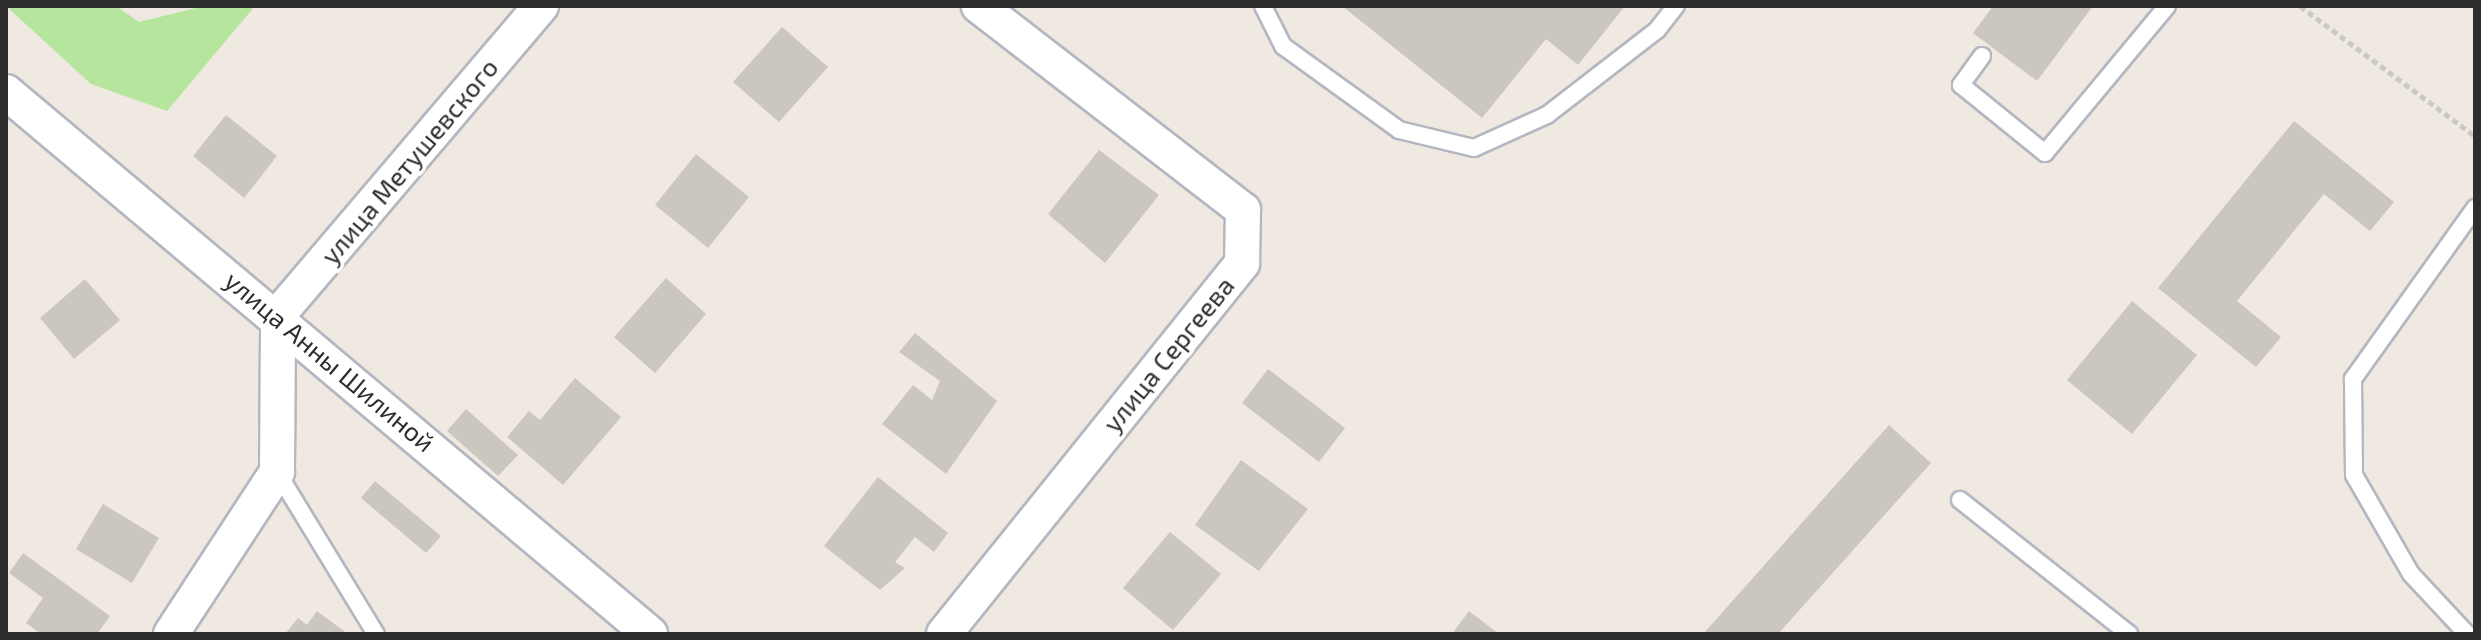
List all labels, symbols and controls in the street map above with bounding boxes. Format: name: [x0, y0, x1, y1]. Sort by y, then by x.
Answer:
street label: улица Метушевского: [314, 52, 504, 270]
street label: улица Анны Шилиной: [219, 264, 441, 458]
street label: улица Сергеева: [1096, 270, 1240, 438]

